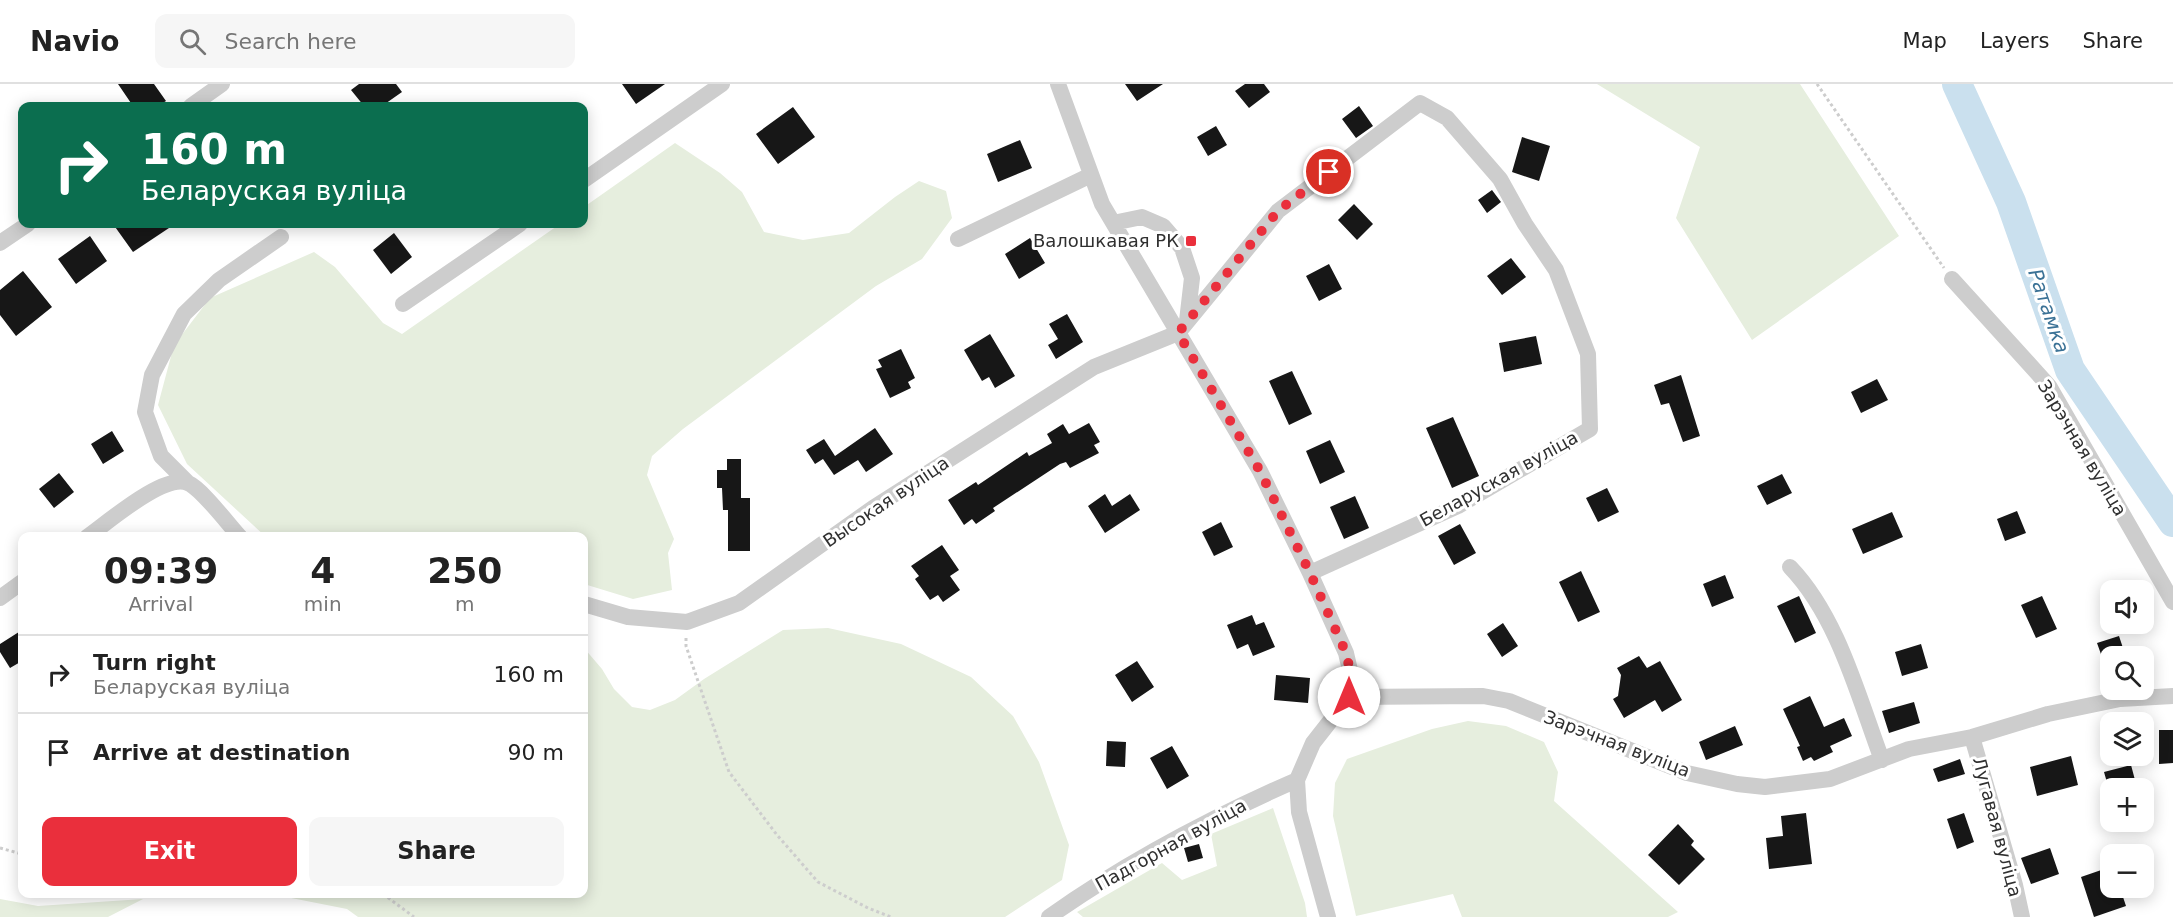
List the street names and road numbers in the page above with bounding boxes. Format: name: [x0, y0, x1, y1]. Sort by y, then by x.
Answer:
street label: Зарэчная вуліца: [2034, 376, 2131, 520]
street label: Беларуская вуліца: [1416, 426, 1581, 531]
street label: Высокая вуліца: [819, 452, 953, 551]
street label: Зарэчная вуліца: [1541, 706, 1693, 781]
street label: Лугавая вуліца: [1969, 755, 2026, 899]
street label: Падгорная вуліца: [1092, 794, 1250, 895]

